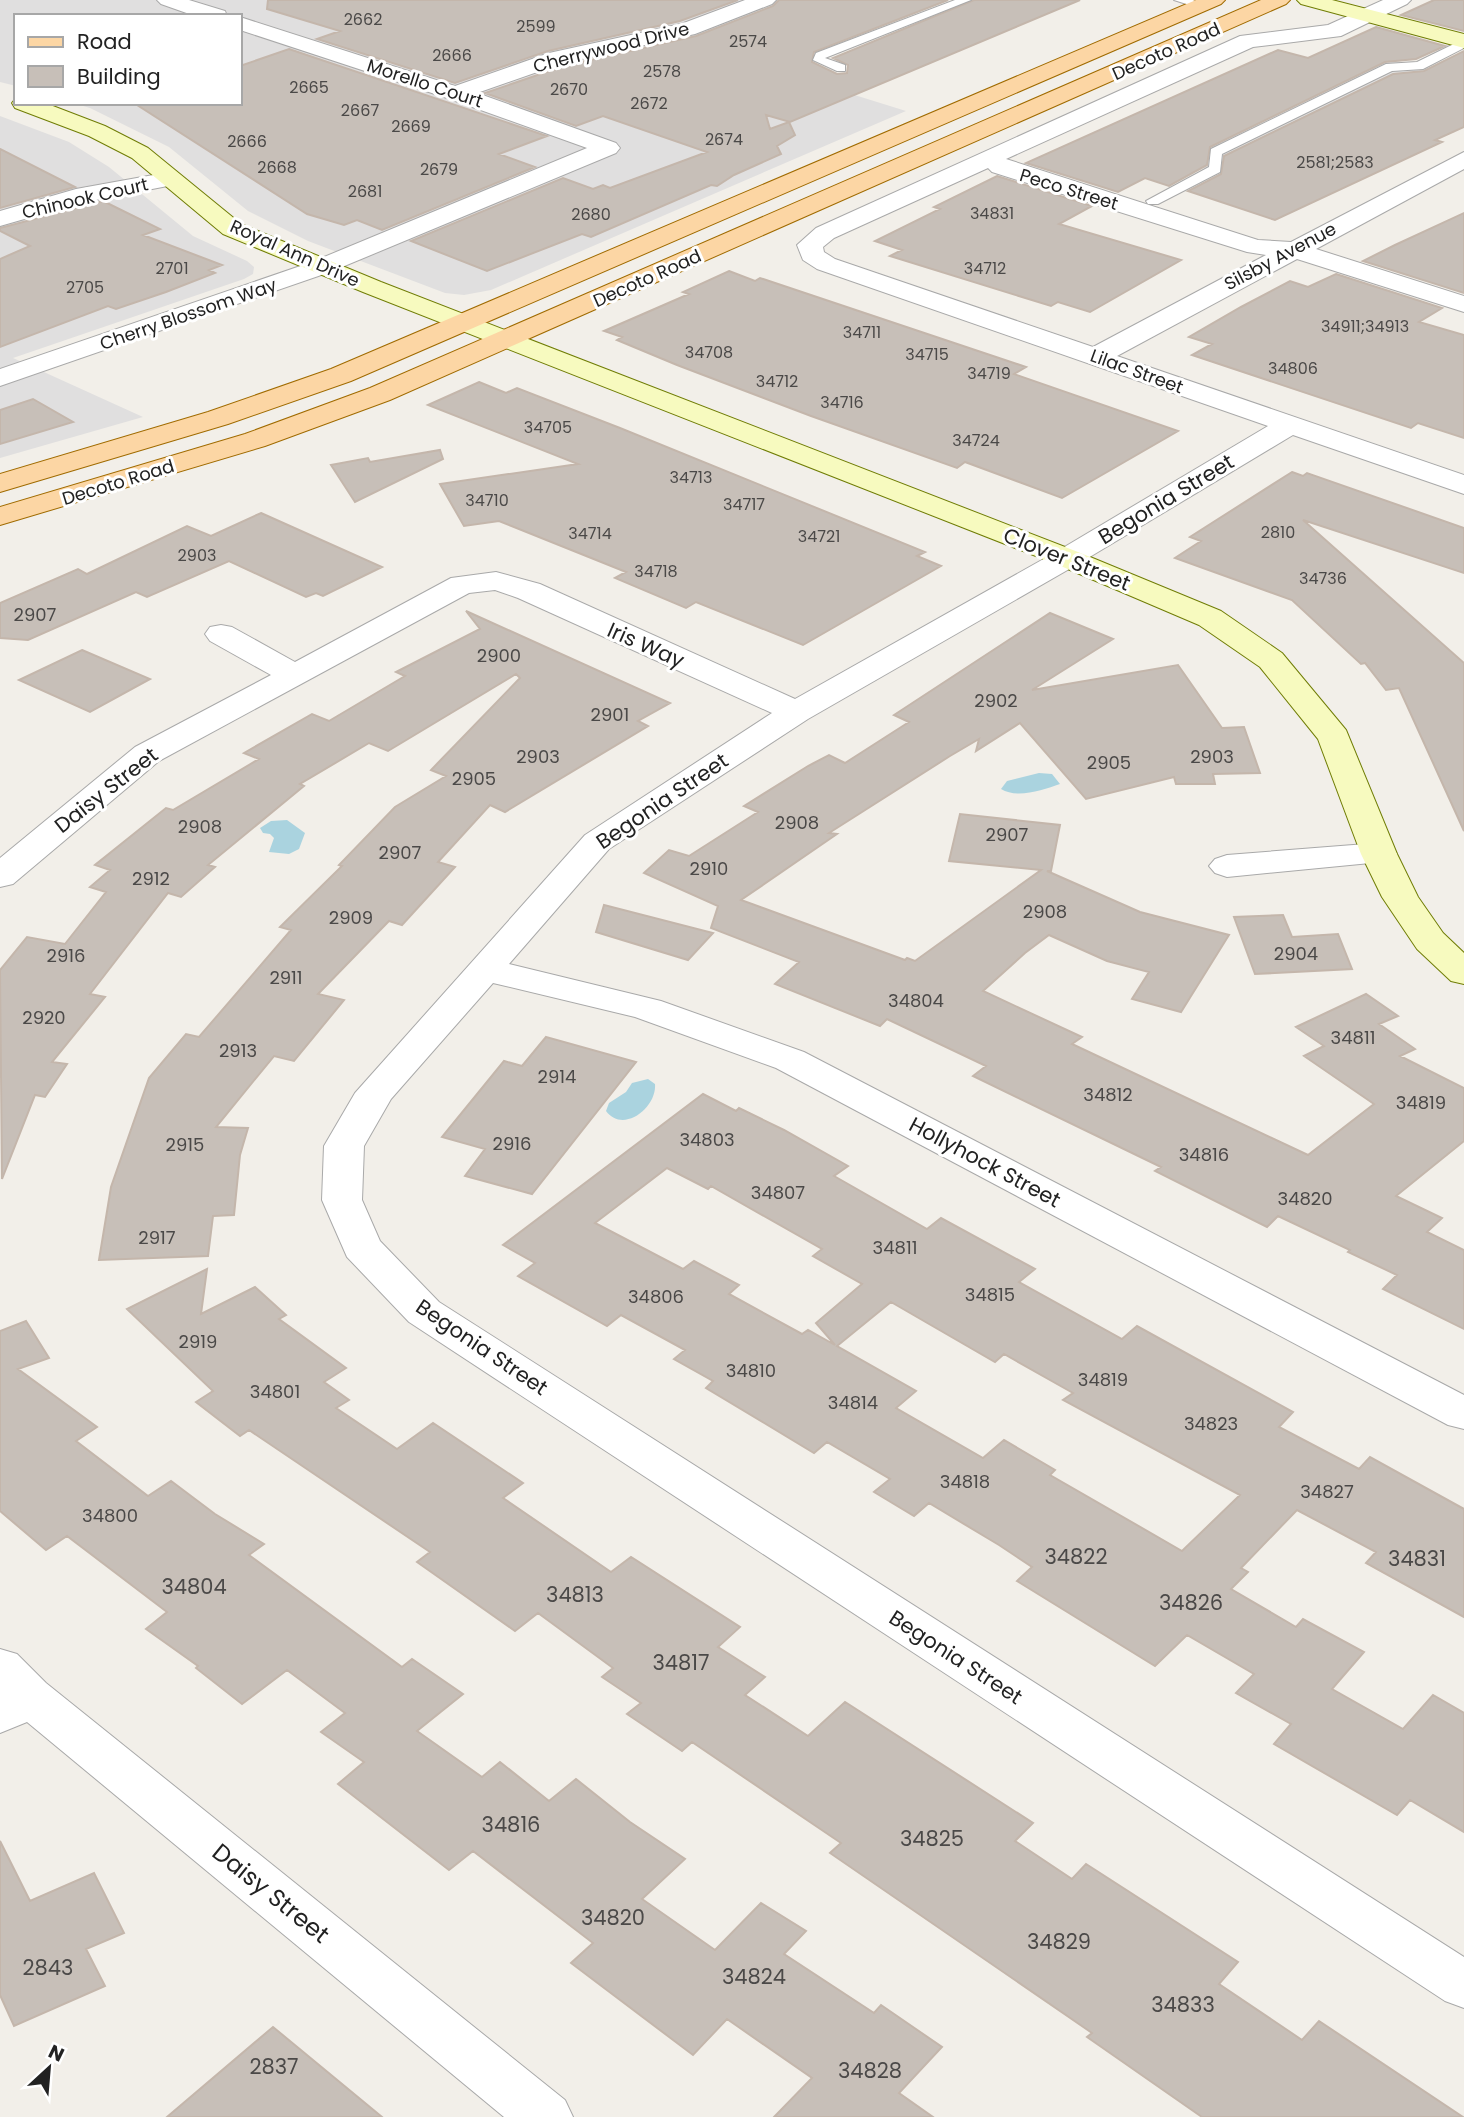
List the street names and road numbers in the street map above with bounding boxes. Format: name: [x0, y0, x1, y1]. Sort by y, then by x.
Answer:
street label: Cherrywood Drive: [530, 16, 692, 78]
street label: Decoto Road: [1108, 16, 1224, 86]
street label: Morello Court: [364, 53, 486, 113]
street label: Peco Street: [1017, 162, 1121, 216]
street label: Chinook Court: [19, 171, 151, 225]
street label: Royal Ann Drive: [226, 213, 364, 293]
street label: Silsby Avenue: [1220, 216, 1340, 296]
street label: Decoto Road: [589, 243, 705, 313]
street label: Cherry Blossom Way: [96, 272, 280, 356]
street label: Lilac Street: [1087, 343, 1187, 399]
street label: Begonia Street: [1093, 447, 1239, 551]
street label: Decoto Road: [59, 453, 177, 511]
street label: Clover Street: [999, 520, 1135, 598]
street label: Iris Way: [603, 615, 689, 675]
street label: Daisy Street: [48, 740, 164, 840]
street label: Begonia Street: [590, 746, 734, 856]
street label: Hollyhock Street: [904, 1110, 1066, 1214]
street label: Begonia Street: [410, 1292, 554, 1402]
street label: Begonia Street: [884, 1603, 1028, 1711]
street label: Daisy Street: [206, 1836, 336, 1950]

